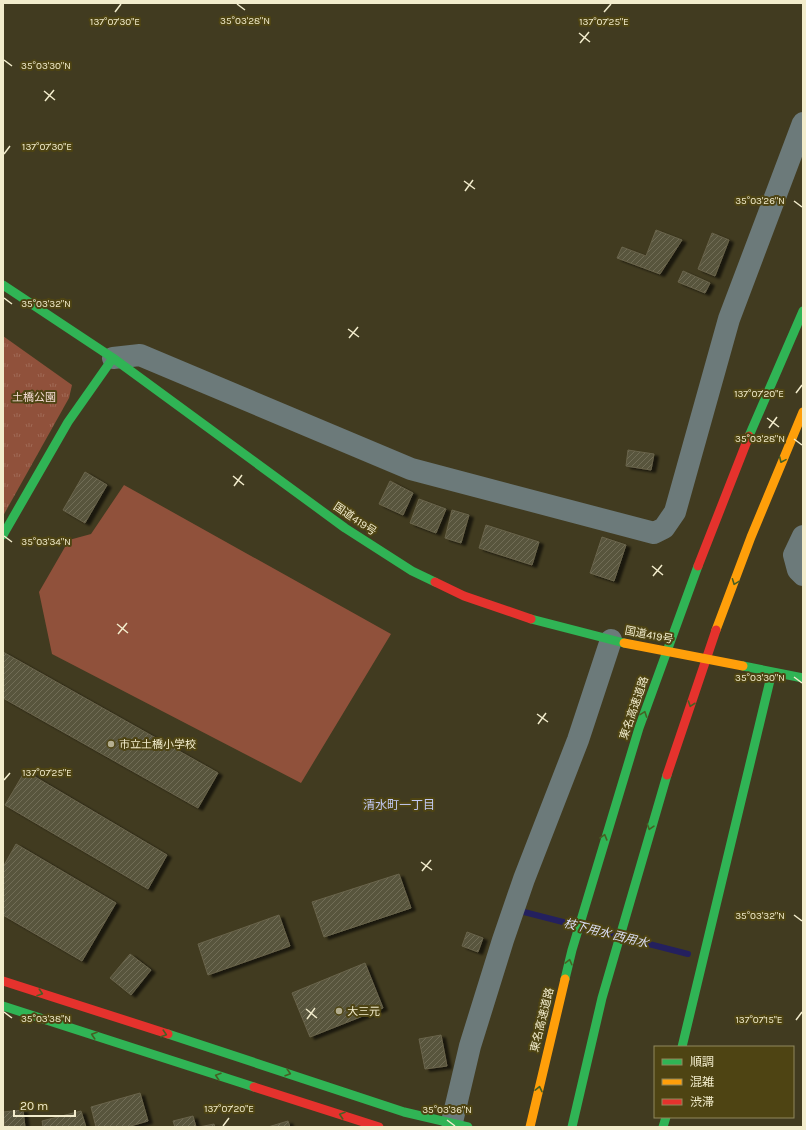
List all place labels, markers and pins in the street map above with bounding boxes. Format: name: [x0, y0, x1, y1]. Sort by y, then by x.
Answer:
place label: 市立土橋小学校: [119, 738, 196, 751]
marker: 市立土橋小学校: [106, 739, 116, 749]
place label: 大三元: [347, 1005, 380, 1018]
marker: 大三元: [334, 1006, 344, 1016]

